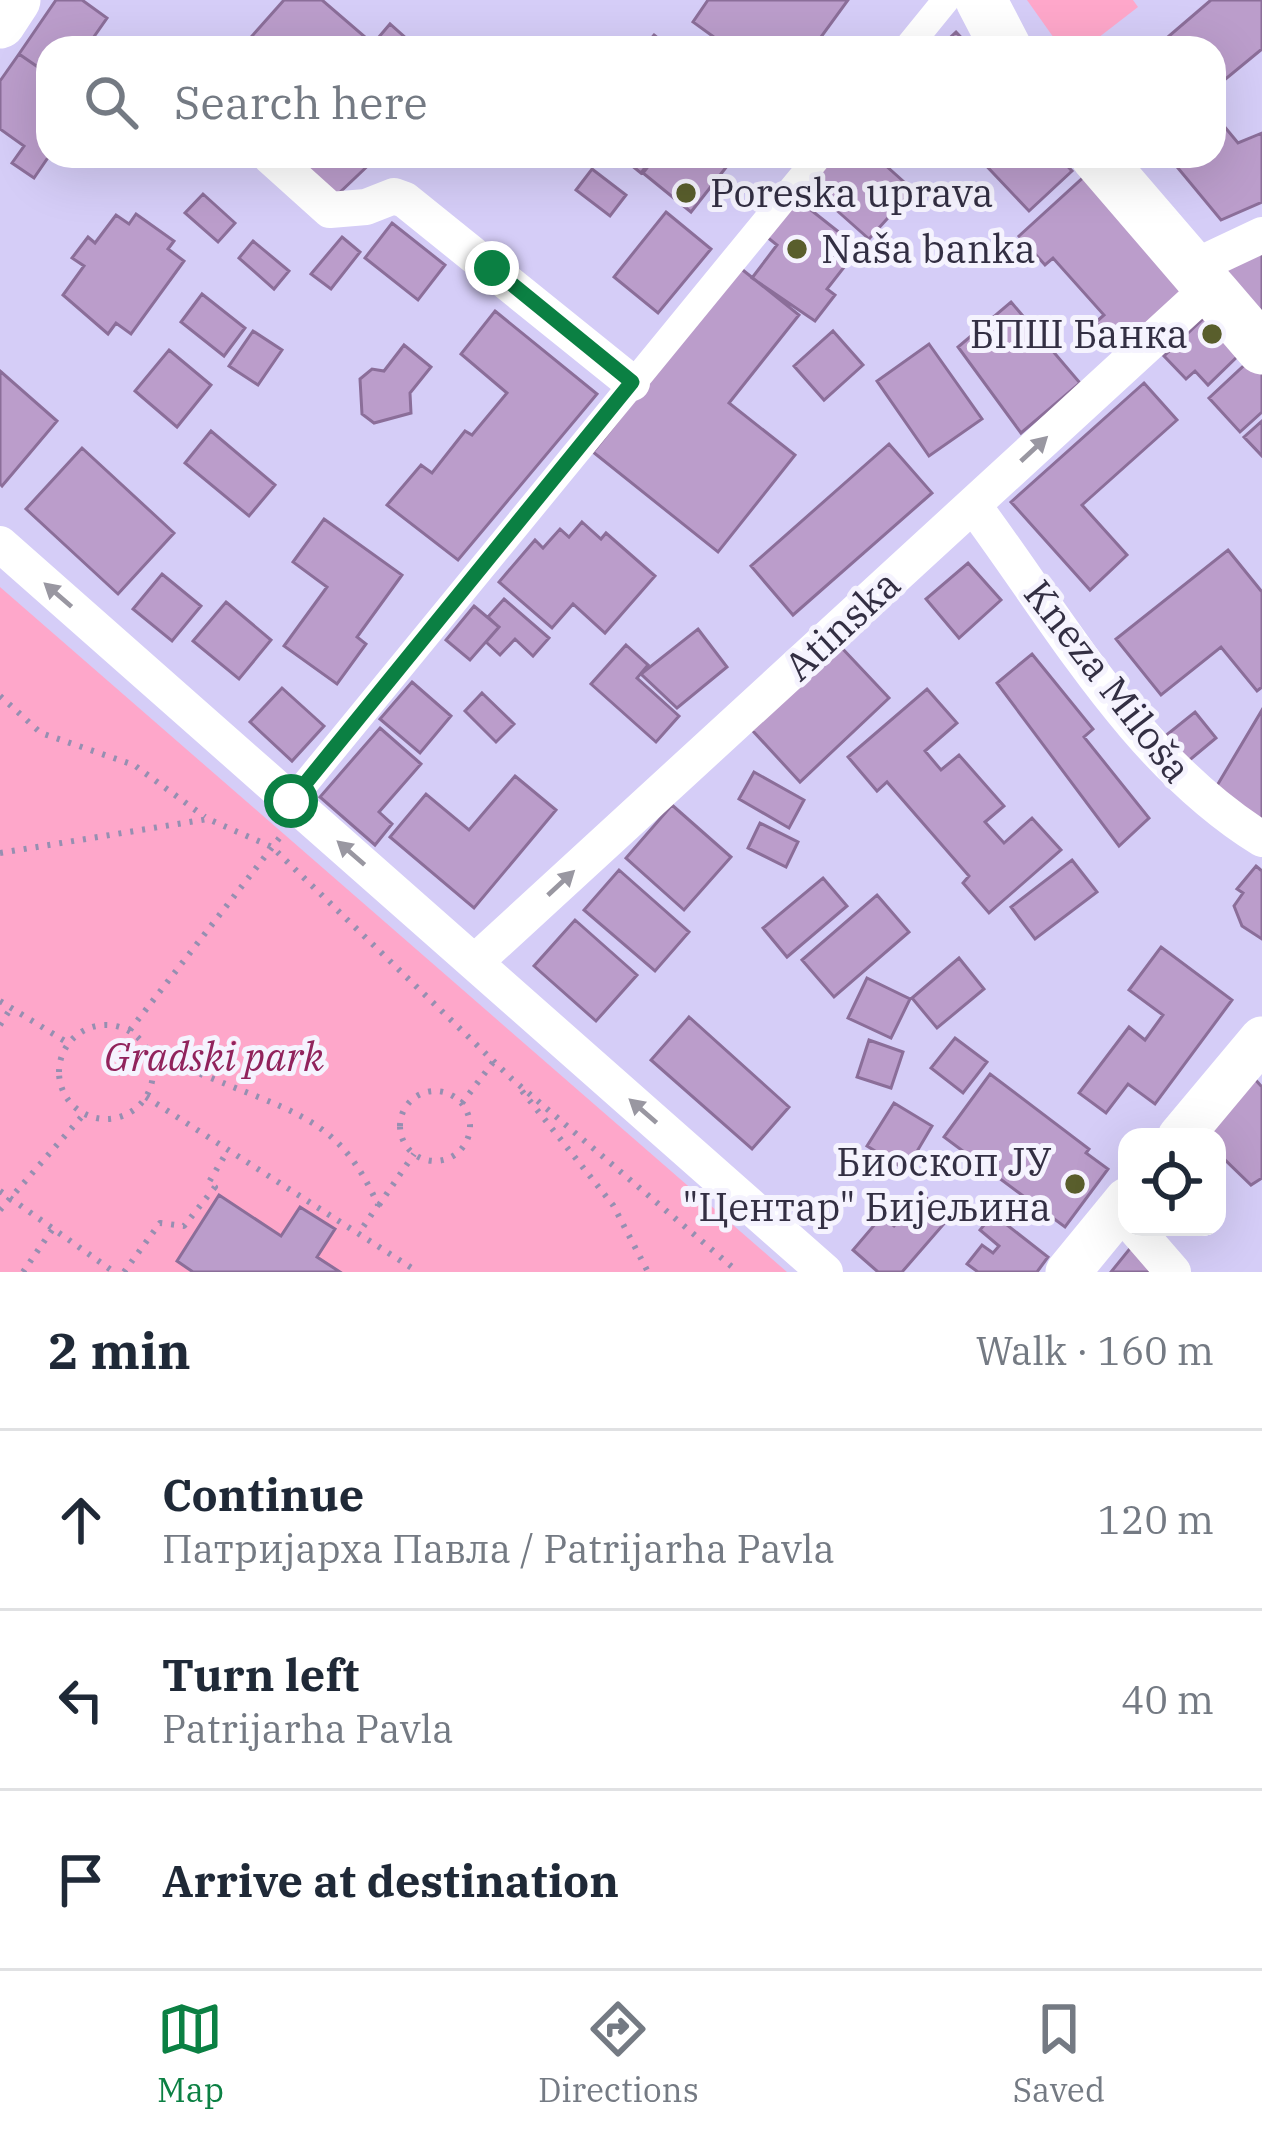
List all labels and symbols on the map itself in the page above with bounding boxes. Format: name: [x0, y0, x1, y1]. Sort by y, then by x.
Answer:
place label: Poreska uprava: [710, 167, 994, 218]
marker: Poreska uprava: [673, 180, 699, 206]
place label: Naša banka: [821, 223, 1036, 274]
marker: Naša banka: [784, 236, 810, 262]
route end: [465, 241, 519, 295]
place label: БПШ Банка: [970, 308, 1188, 359]
marker: БПШ Банка: [1199, 321, 1225, 347]
one-way arrow: [1019, 436, 1048, 463]
street label: Atinska: [773, 558, 910, 691]
street label: Kneza Miloša: [1013, 569, 1203, 792]
one-way arrow: [43, 583, 73, 609]
route start: [264, 774, 318, 828]
one-way arrow: [336, 841, 366, 867]
one-way arrow: [546, 870, 575, 897]
park label: Gradski park: [104, 1031, 324, 1082]
one-way arrow: [629, 1098, 658, 1125]
place label: Биоскоп ЈУ "Центар" Бијељина: [682, 1136, 1052, 1232]
marker: Биоскоп ЈУ "Центар" Бијељина: [1062, 1171, 1088, 1197]

